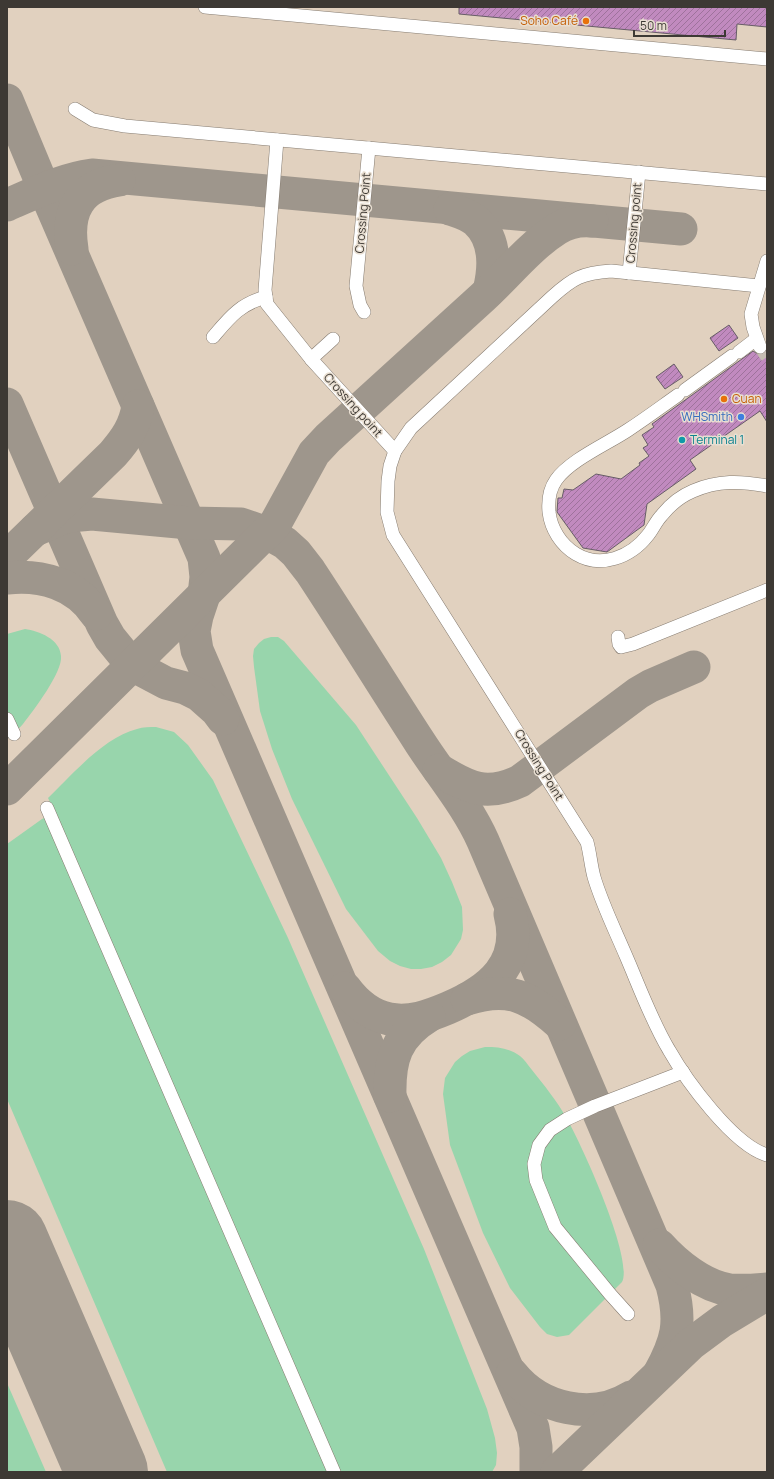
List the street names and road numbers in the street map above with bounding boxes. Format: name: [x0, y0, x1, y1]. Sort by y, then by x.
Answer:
street label: Crossing Point: [351, 172, 375, 254]
street label: Crossing point: [622, 182, 646, 264]
street label: Crossing point: [320, 369, 387, 441]
street label: Crossing Point: [511, 726, 568, 804]

